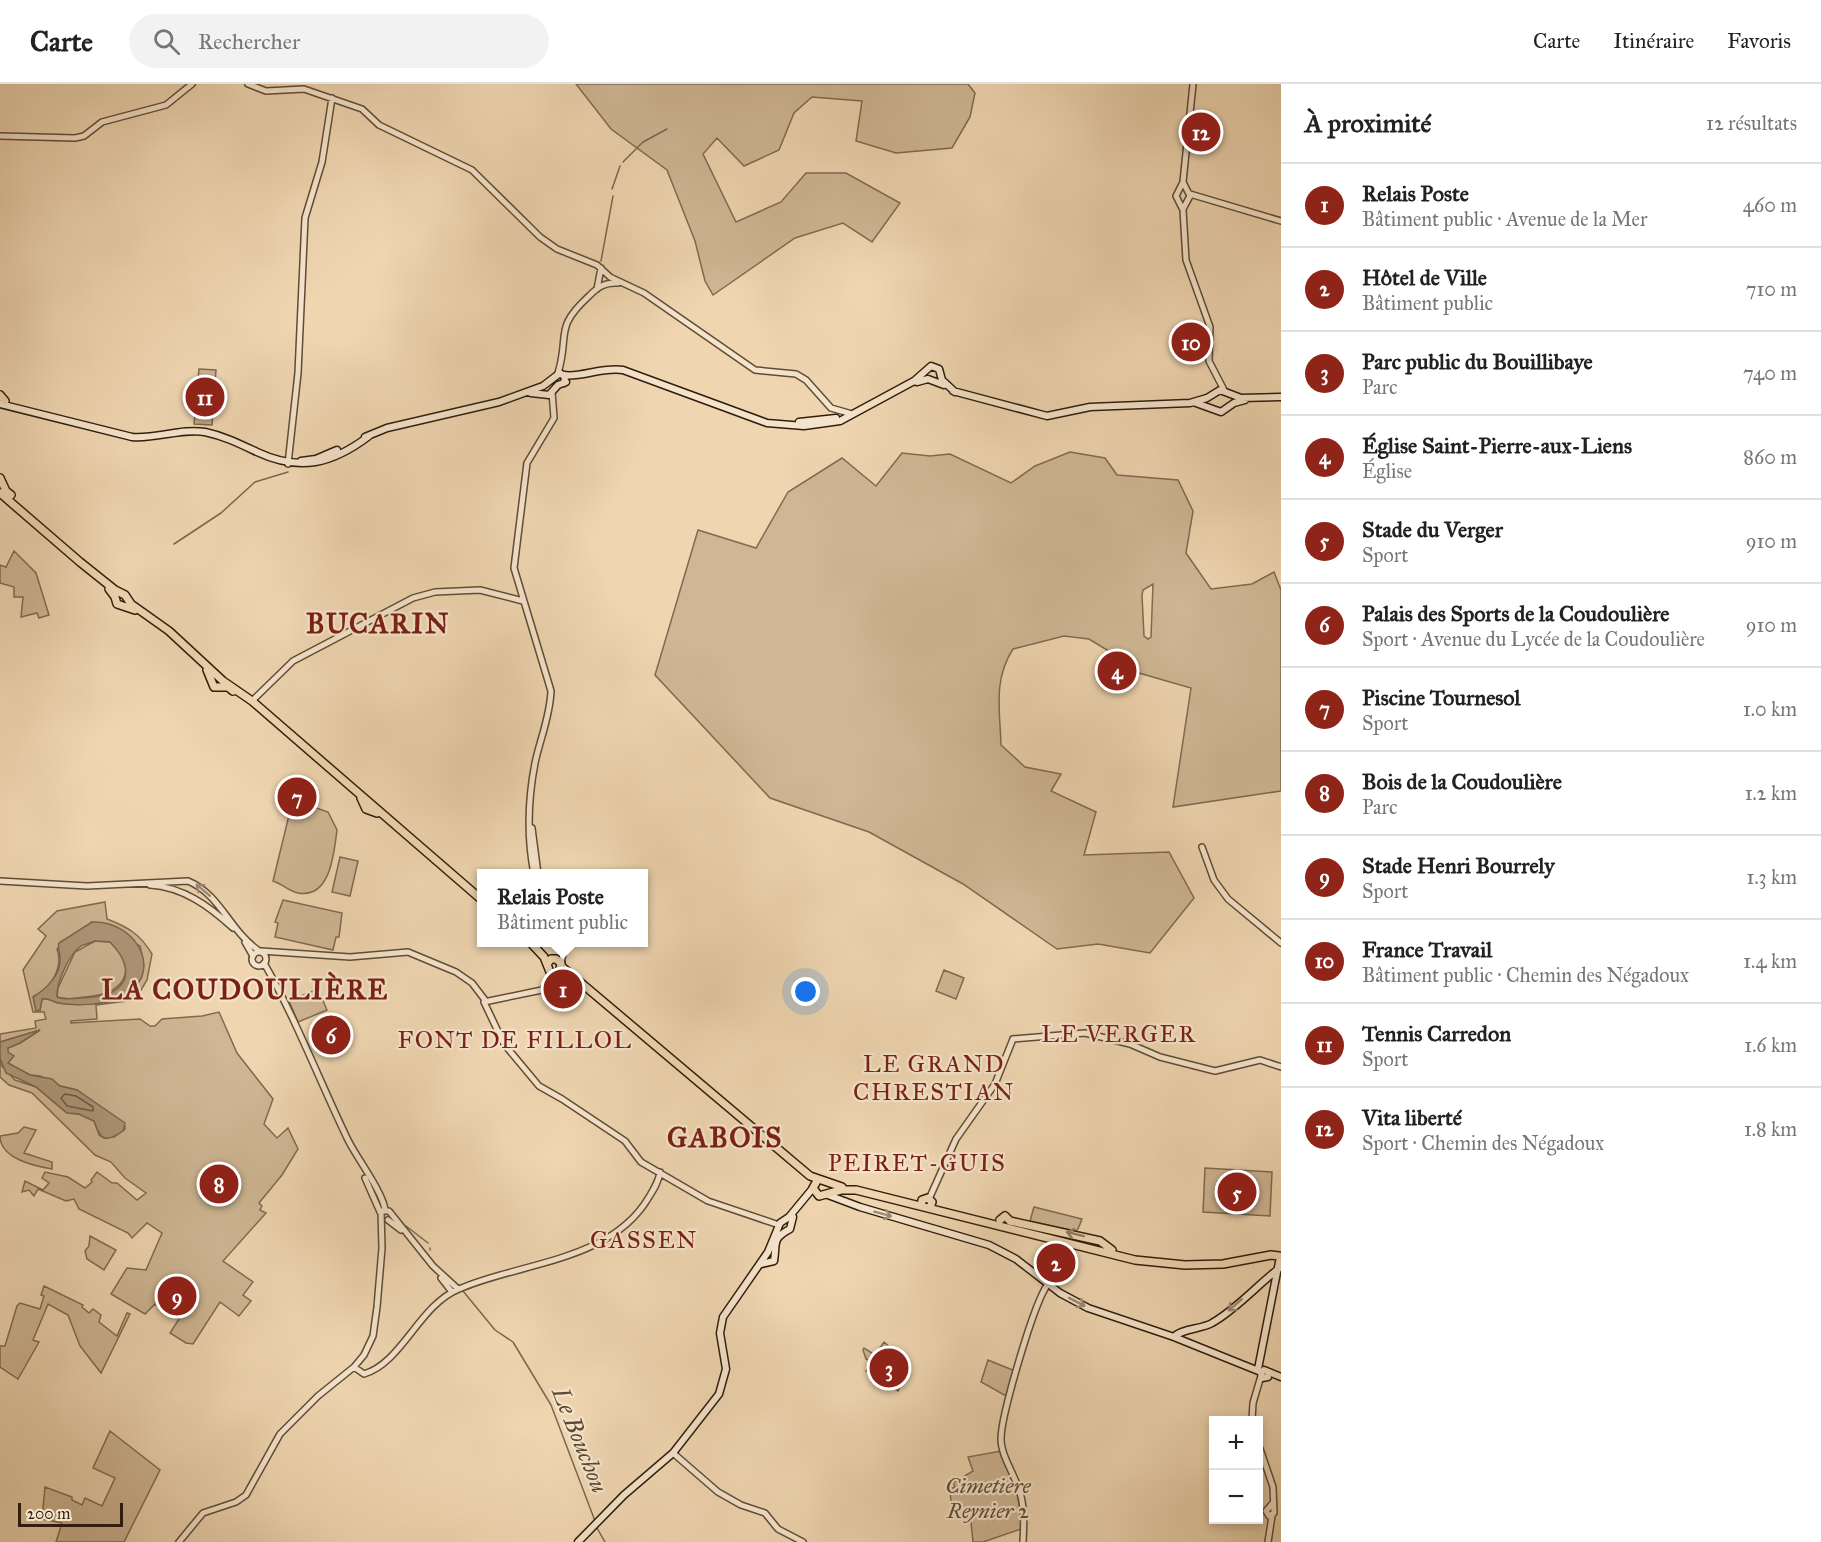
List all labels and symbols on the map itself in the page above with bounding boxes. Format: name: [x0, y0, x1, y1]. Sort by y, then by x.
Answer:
pin: 12: [1182, 110, 1220, 154]
pin: 10: [1172, 320, 1210, 364]
pin: 11: [186, 374, 224, 420]
district label: BUCARIN: [306, 606, 450, 641]
pin: 4: [1098, 648, 1136, 694]
pin: 7: [278, 774, 316, 820]
one-way arrow: [196, 883, 211, 897]
pin: 1: [544, 966, 582, 1012]
district label: LA COUDOULIÈRE: [101, 971, 389, 1007]
your location: [791, 977, 820, 1006]
pin: 6: [312, 1012, 350, 1058]
district label: LE VERGER: [1041, 1019, 1197, 1049]
district label: FONT DE FILLOL: [398, 1025, 632, 1055]
district label: LE GRAND CHRESTIAN: [853, 1049, 1015, 1107]
district label: GABOIS: [667, 1120, 783, 1155]
district label: PEIRET-GUIS: [828, 1148, 1006, 1178]
pin: 8: [200, 1162, 238, 1206]
pin: 5: [1218, 1170, 1256, 1214]
one-way arrow: [873, 1209, 892, 1220]
district label: GASSEN: [590, 1225, 698, 1255]
one-way arrow: [1066, 1228, 1085, 1240]
pin: 2: [1036, 1240, 1076, 1286]
pin: 9: [158, 1274, 196, 1318]
one-way arrow: [1068, 1296, 1085, 1308]
one-way arrow: [1228, 1298, 1243, 1312]
pin: 3: [870, 1346, 908, 1390]
water label: Le Bouchou: [545, 1382, 615, 1497]
park label: Cimetière Reynier 2: [945, 1472, 1032, 1524]
scale bar: [18, 1500, 123, 1528]

